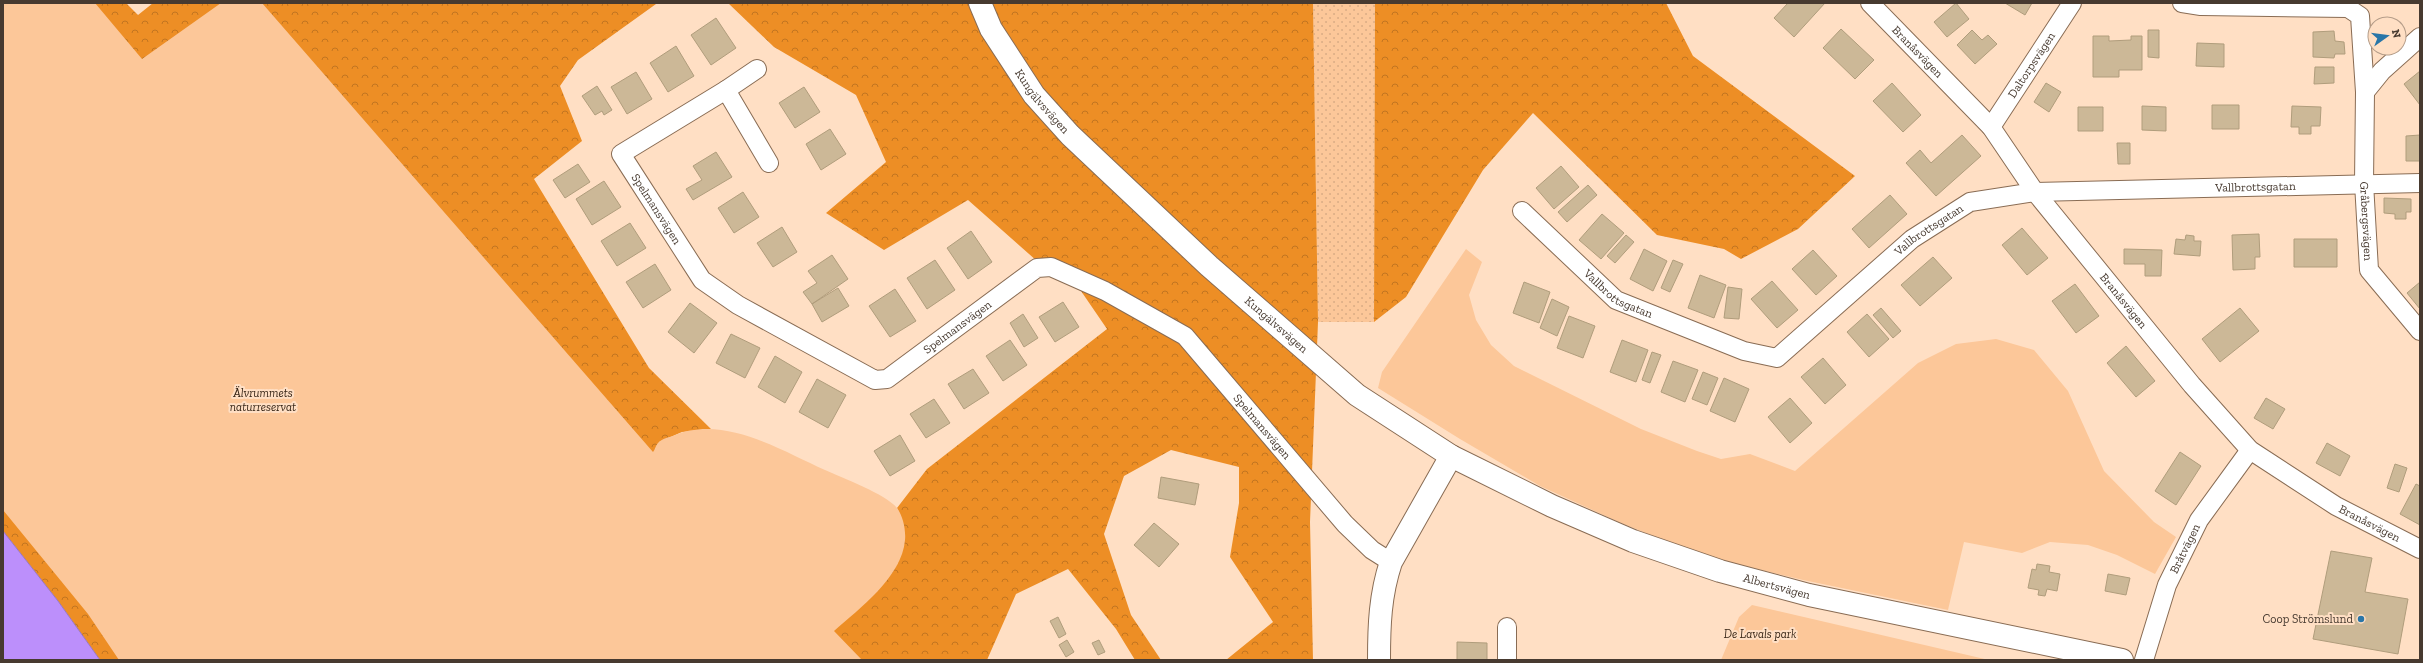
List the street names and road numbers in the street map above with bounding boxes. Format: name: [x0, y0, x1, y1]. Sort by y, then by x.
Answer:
street label: Branåsvägen: [1889, 23, 1946, 81]
street label: Daltorpsvägen: [2005, 29, 2058, 101]
street label: Kungälvsvägen: [1012, 66, 1072, 137]
street label: Spelmansvägen: [628, 171, 684, 247]
street label: Vallbrottsgatan: [2214, 179, 2296, 195]
street label: Gråbergsvägen: [2357, 181, 2375, 261]
street label: Vallbrottsgatan: [1891, 201, 1966, 259]
street label: Vallbrottsgatan: [1580, 266, 1655, 321]
street label: Branåsvägen: [2097, 270, 2150, 331]
street label: Kungälvsvägen: [1242, 293, 1311, 356]
street label: Spelmansvägen: [921, 297, 994, 357]
street label: Spelmansvägen: [1230, 391, 1294, 462]
street label: Branåsvägen: [2337, 502, 2403, 545]
street label: Bråtvägen: [2167, 521, 2203, 576]
street label: Albertsvägen: [1742, 571, 1812, 602]

